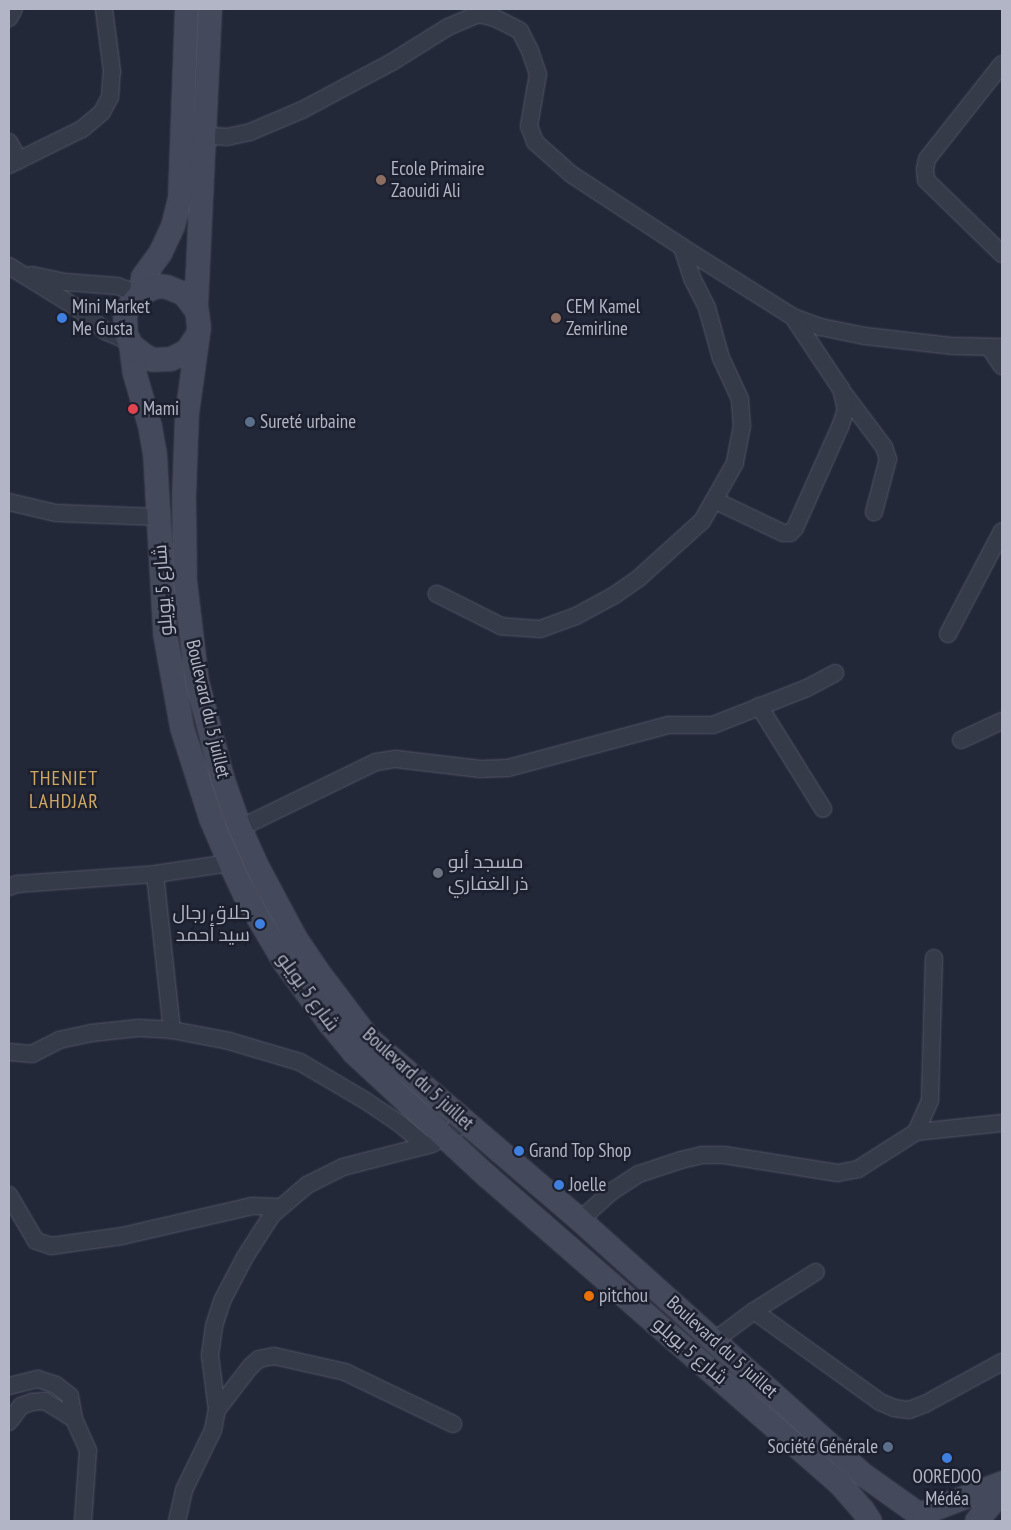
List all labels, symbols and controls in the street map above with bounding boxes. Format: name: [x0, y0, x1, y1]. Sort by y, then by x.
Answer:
place label: Ecole Primaire Zaouidi Ali: [391, 158, 485, 202]
marker: Ecole Primaire Zaouidi Ali: [375, 174, 387, 186]
place label: Mini Market Me Gusta: [72, 296, 150, 340]
place label: CEM Kamel Zemirline: [566, 296, 640, 340]
marker: Mini Market Me Gusta: [56, 312, 68, 324]
marker: CEM Kamel Zemirline: [550, 312, 562, 324]
place label: Mami: [143, 398, 179, 420]
marker: Mami: [127, 403, 139, 415]
place label: Sureté urbaine: [260, 411, 356, 433]
marker: Sureté urbaine: [244, 416, 256, 428]
street label: شارع 5 يويلو: [148, 544, 178, 636]
street label: Boulevard du 5 juillet: [181, 638, 235, 780]
district label: THENIET LAHDJAR: [28, 767, 100, 814]
place label: مسجد أبو ذر الغفاري: [448, 851, 528, 895]
marker: مسجد أبو ذر الغفاري: [432, 867, 444, 879]
place label: حلاق رجال سيد أحمد: [172, 902, 250, 946]
marker: حلاق رجال سيد أحمد: [254, 918, 266, 930]
street label: شارع 5 يويلو: [272, 948, 344, 1036]
street label: Boulevard du 5 juillet: [358, 1023, 478, 1135]
place label: Grand Top Shop: [529, 1140, 632, 1162]
marker: Grand Top Shop: [513, 1145, 525, 1157]
place label: Joelle: [569, 1174, 606, 1196]
marker: Joelle: [553, 1179, 565, 1191]
place label: pitchou: [599, 1285, 648, 1307]
marker: pitchou: [583, 1290, 595, 1302]
street label: Boulevard du 5 juillet: [662, 1291, 782, 1403]
street label: شارع 5 يويلو: [648, 1312, 732, 1390]
place label: Société Générale: [768, 1436, 878, 1458]
marker: Société Générale: [882, 1441, 894, 1453]
marker: OOREDOO Médéa: [941, 1452, 953, 1464]
place label: OOREDOO Médéa: [913, 1466, 981, 1510]

